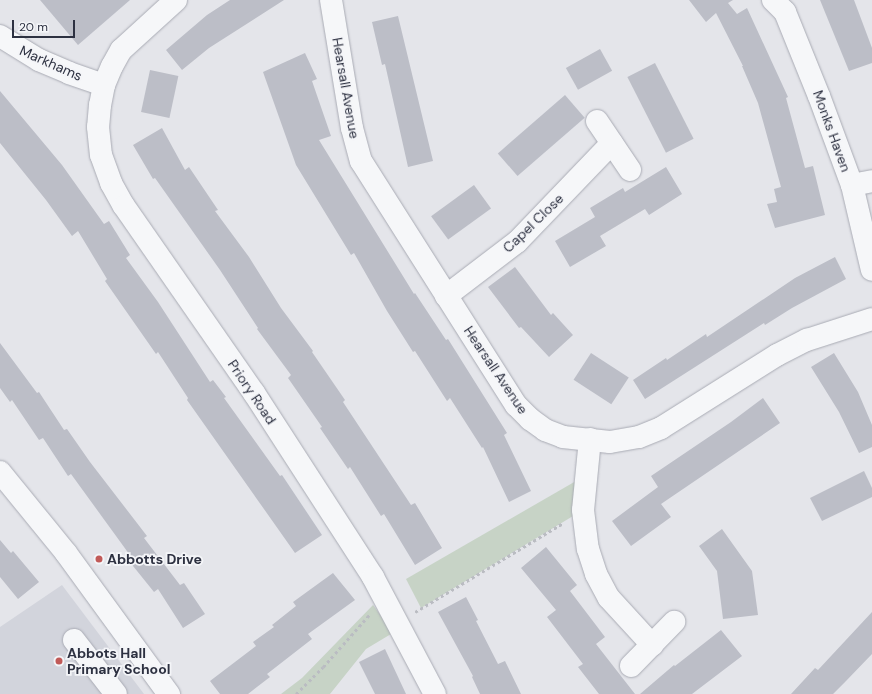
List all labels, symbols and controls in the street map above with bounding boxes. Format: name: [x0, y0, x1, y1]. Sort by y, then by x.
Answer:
scale bar: [14, 12, 77, 38]
text: 20 m: [19, 19, 48, 35]
street label: Hearsall Avenue: [329, 36, 363, 140]
street label: Markhams: [17, 42, 85, 84]
street label: Monks Haven: [809, 88, 855, 174]
street label: Capel Close: [499, 190, 567, 256]
street label: Hearsall Avenue: [460, 323, 532, 417]
street label: Priory Road: [224, 357, 280, 427]
place label: Abbotts Drive: [107, 551, 202, 567]
marker: Abbotts Drive: [94, 554, 104, 564]
place label: Abbots Hall Primary School: [67, 645, 170, 678]
marker: Abbots Hall Primary School: [54, 656, 64, 666]

